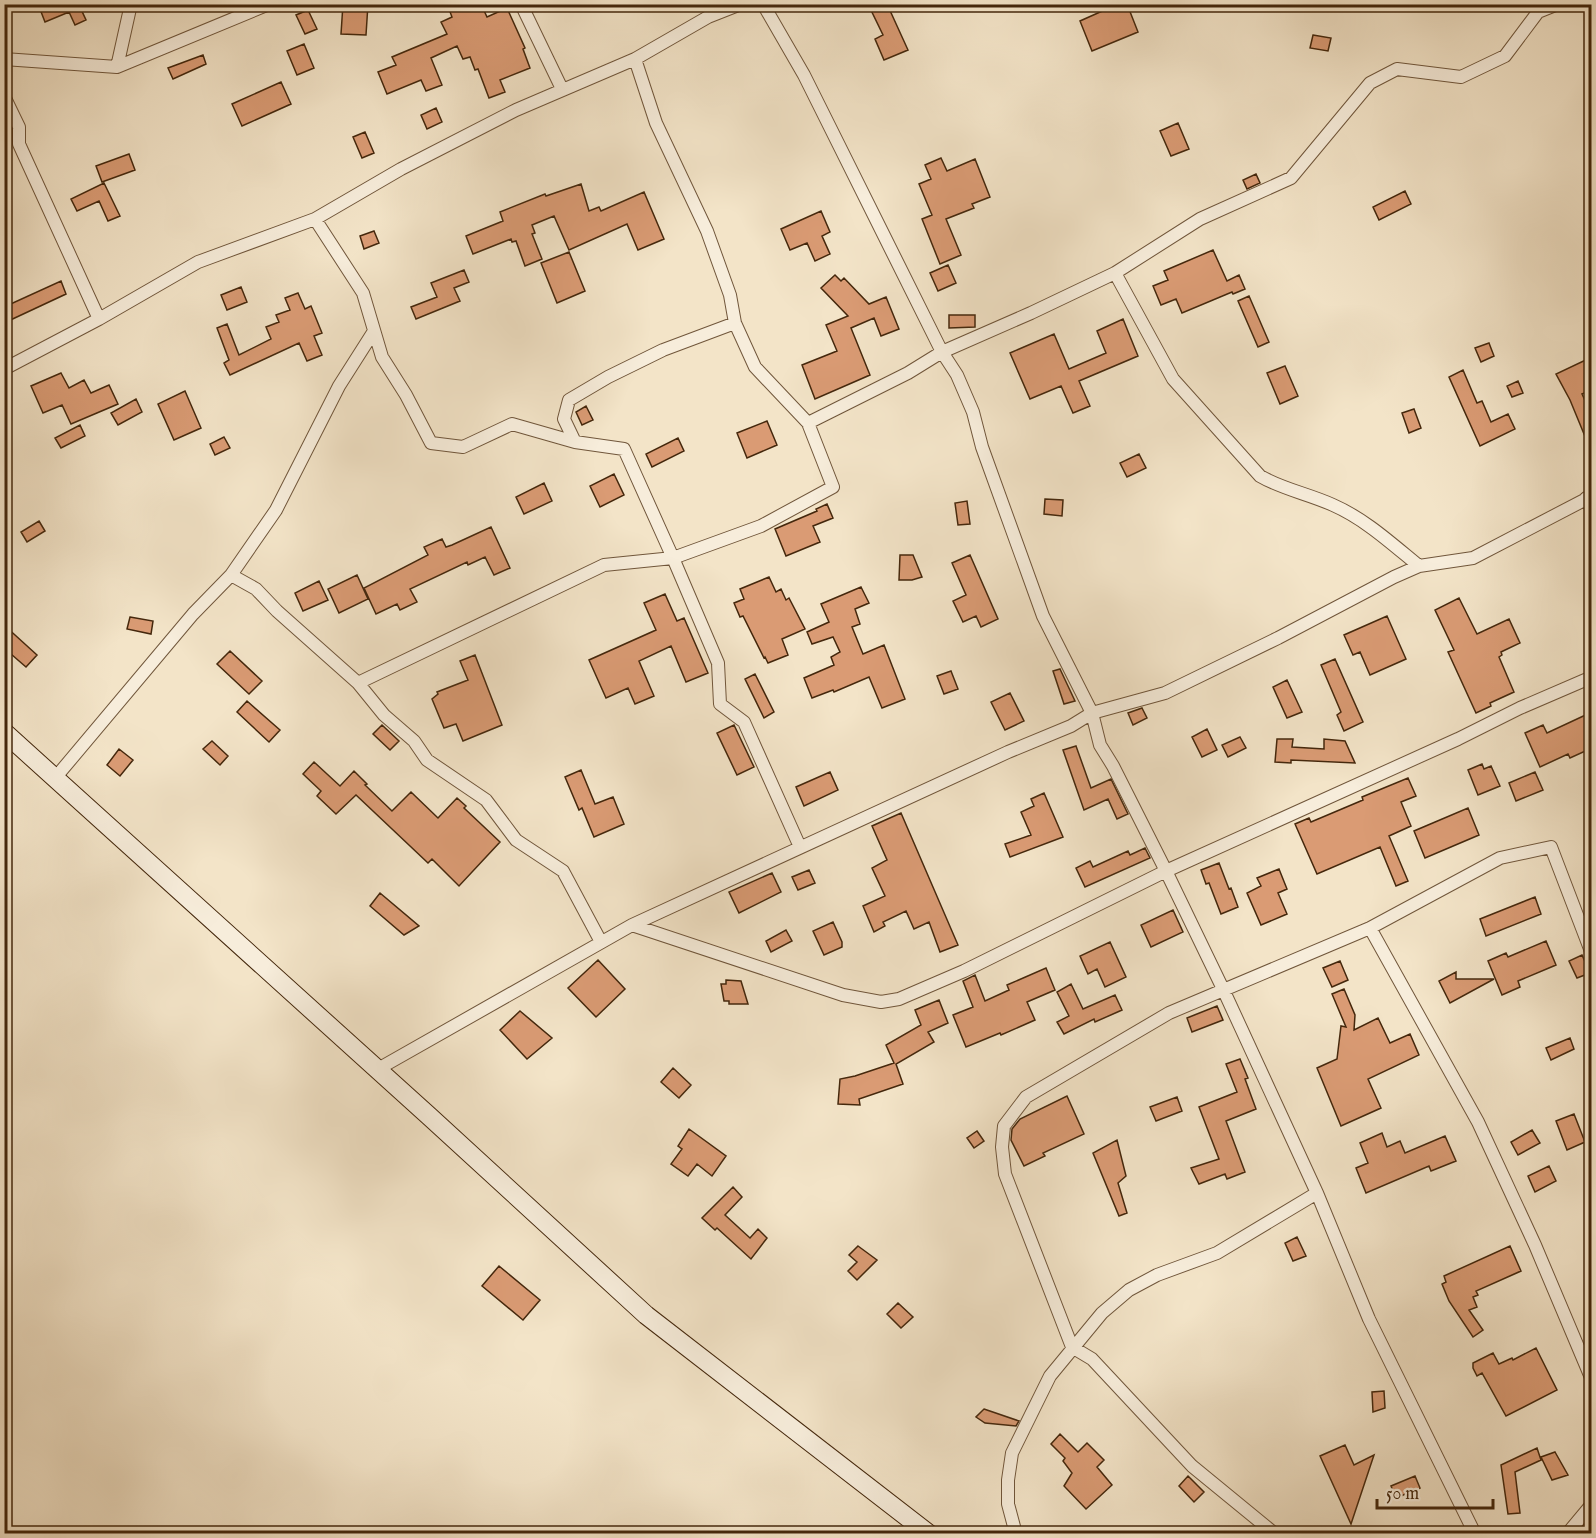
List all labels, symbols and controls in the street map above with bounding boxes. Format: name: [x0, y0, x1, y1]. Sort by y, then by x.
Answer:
scale bar: [1377, 1472, 1492, 1510]
text: 50 m: [1386, 1483, 1419, 1506]

